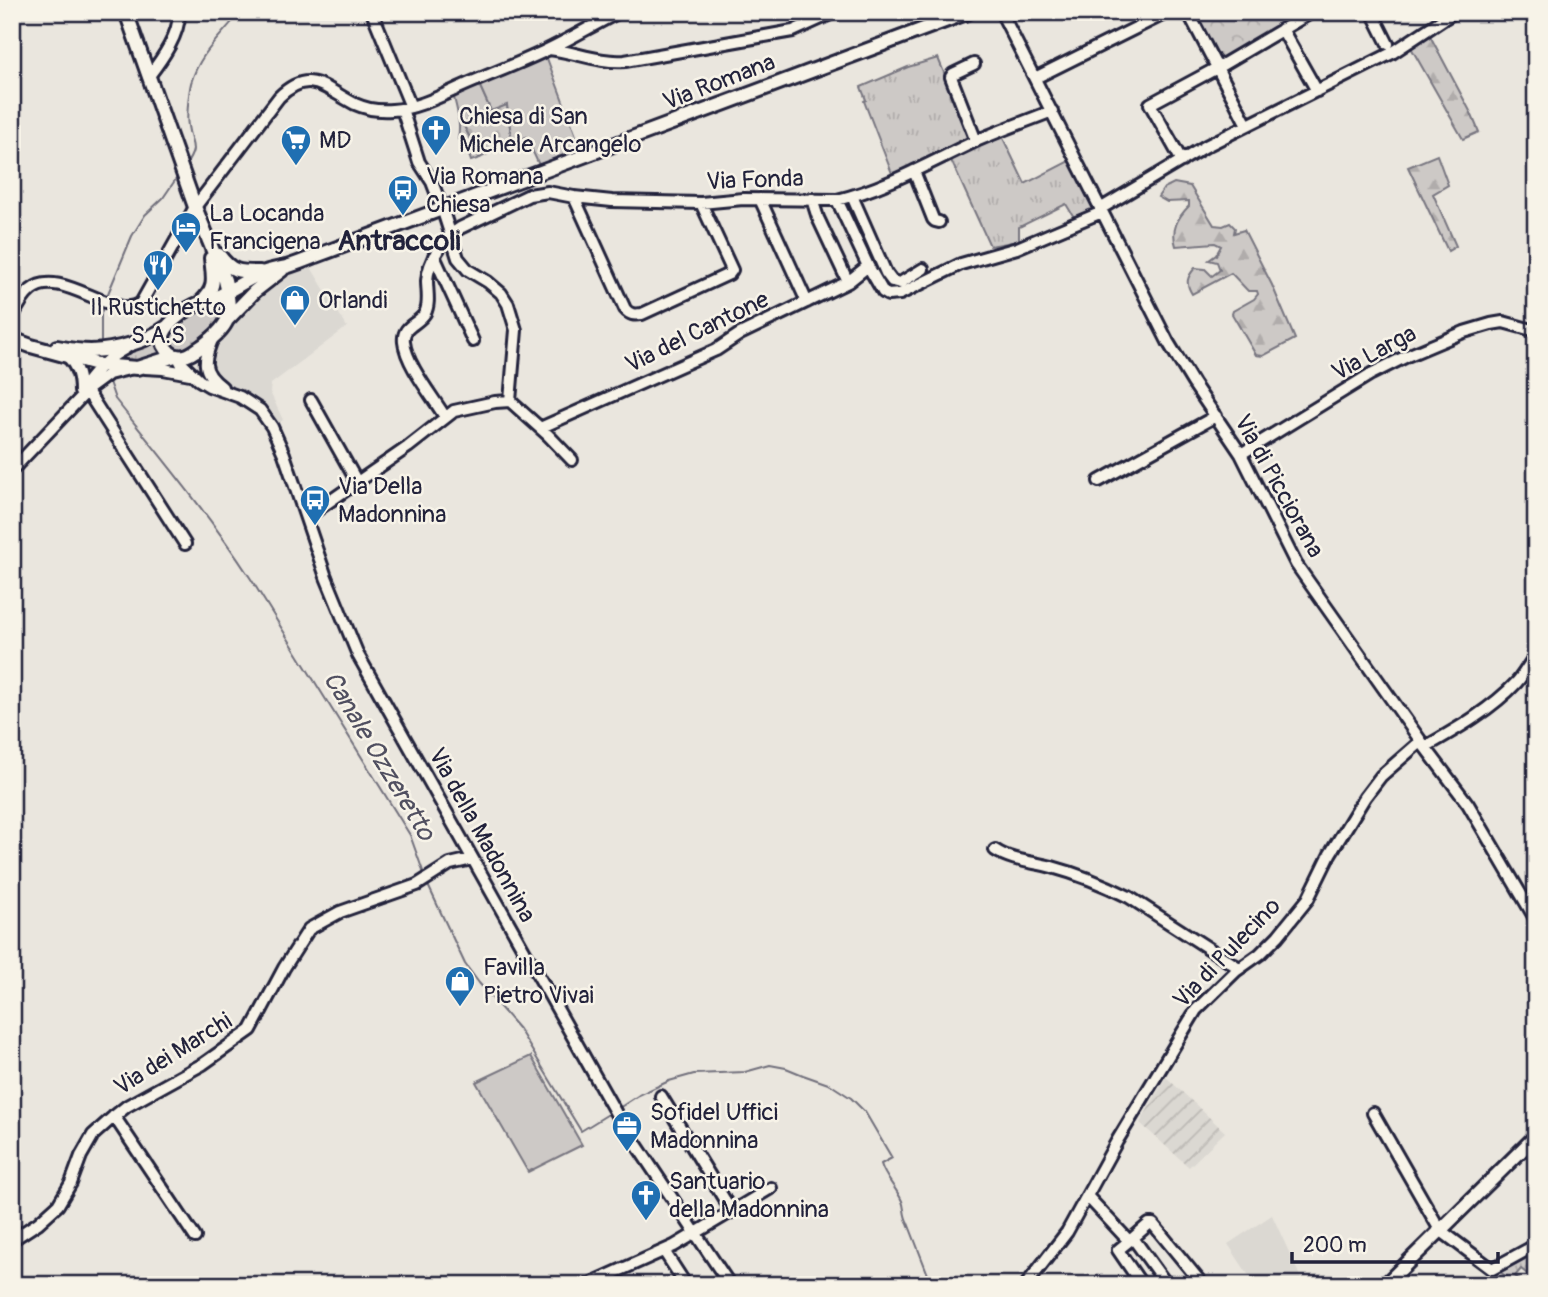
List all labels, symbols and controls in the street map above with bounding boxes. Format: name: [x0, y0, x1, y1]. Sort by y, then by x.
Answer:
street label: Via Romana: [659, 47, 779, 117]
place label: Chiesa di San Michele Arcangelo: [459, 102, 642, 159]
church icon: Chiesa di San Michele Arcangelo: [419, 113, 453, 157]
supermarket icon: MD: [279, 123, 313, 167]
place label: MD: [319, 126, 351, 155]
place label: Via Romana Chiesa: [426, 162, 544, 219]
street label: Via Fonda: [706, 164, 804, 196]
bus stop icon: Via Romana Chiesa: [386, 173, 420, 217]
place label: La Locanda Francigena: [209, 199, 324, 256]
hotel icon: La Locanda Francigena: [169, 210, 203, 254]
district label: Antraccoli: [337, 224, 461, 259]
restaurant icon: Il Rustichetto S.A.S: [141, 248, 175, 292]
shop icon: Orlandi: [278, 283, 312, 327]
street label: Via del Cantone: [620, 285, 774, 379]
place label: Orlandi: [318, 286, 388, 315]
place label: Il Rustichetto S.A.S: [90, 293, 226, 350]
street label: Via Larga: [1327, 319, 1421, 387]
street label: Via di Picciorana: [1228, 409, 1330, 563]
place label: Via Della Madonnina: [338, 472, 446, 529]
bus stop icon: Via Della Madonnina: [298, 483, 332, 527]
water label: Canale Ozzeretto: [316, 666, 443, 848]
street label: Via della Madonnina: [422, 743, 542, 927]
street label: Via di Pulecino: [1167, 892, 1287, 1014]
place label: Favilla Pietro Vivai: [483, 953, 594, 1010]
shop icon: Favilla Pietro Vivai: [443, 964, 477, 1008]
street label: Via dei Marchi: [109, 1006, 237, 1102]
place label: Sofidel Uffici Madonnina: [650, 1098, 778, 1155]
office icon: Sofidel Uffici Madonnina: [610, 1109, 644, 1153]
place label: Santuario della Madonnina: [669, 1167, 829, 1224]
church icon: Santuario della Madonnina: [629, 1178, 663, 1222]
scale bar: [1292, 1220, 1499, 1264]
text: 200 m: [1303, 1232, 1367, 1259]

